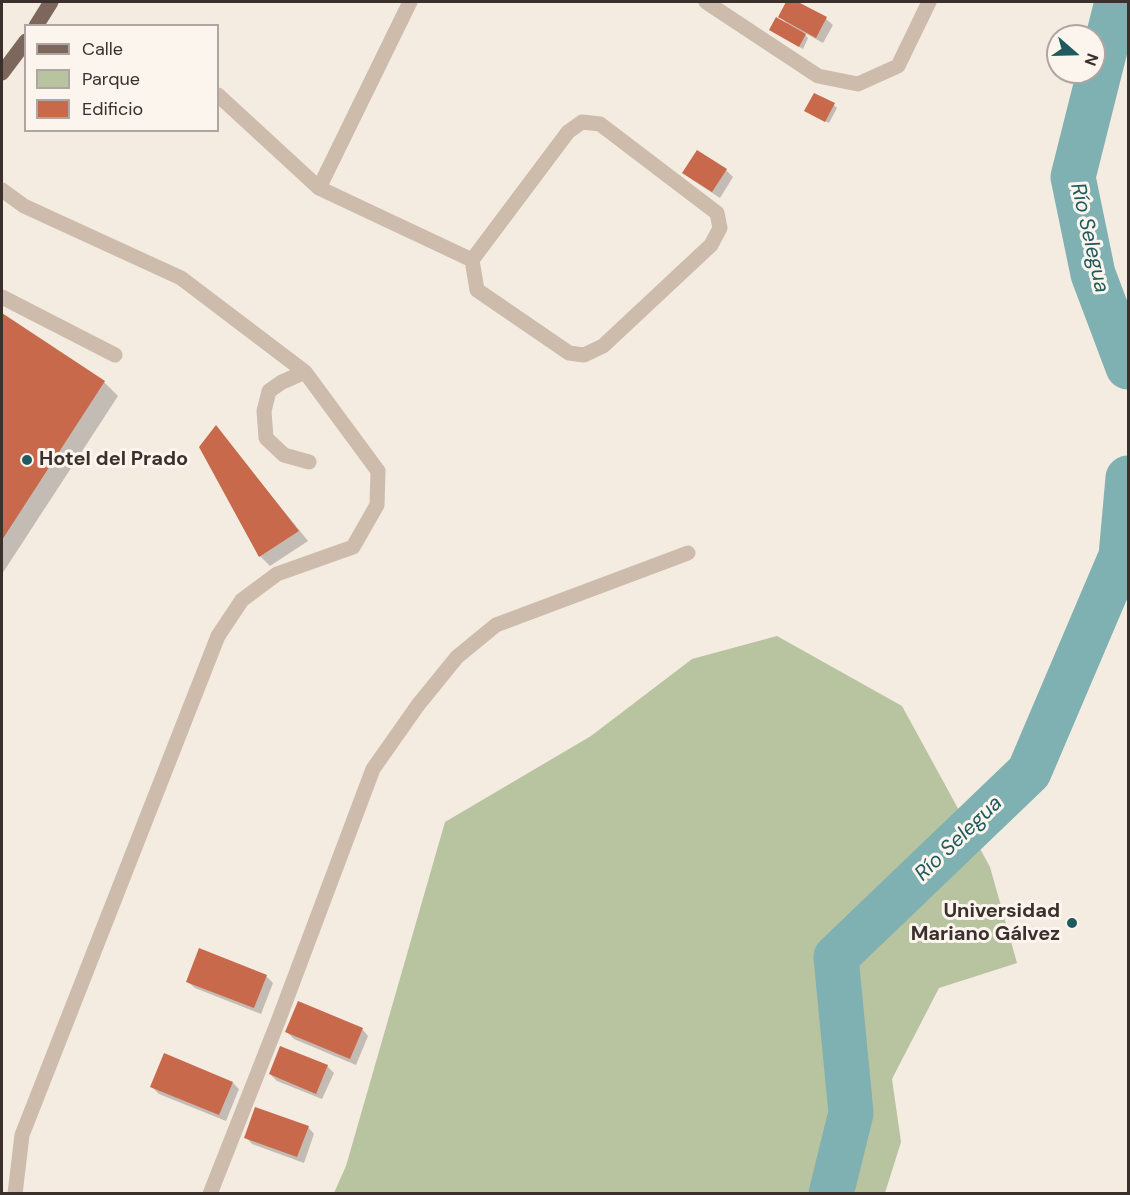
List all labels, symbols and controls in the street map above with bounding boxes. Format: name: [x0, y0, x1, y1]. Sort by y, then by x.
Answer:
legend: [24, 24, 219, 132]
north arrow: [1046, 24, 1106, 84]
text: Calle: [82, 37, 123, 61]
text: N: [1080, 51, 1103, 69]
text: Parque: [82, 67, 140, 91]
text: Edificio: [82, 97, 143, 121]
water label: Río Selegua: [1064, 181, 1114, 295]
place label: Hotel del Prado: [39, 448, 188, 472]
marker: Hotel del Prado: [20, 453, 34, 467]
water label: Río Selegua: [910, 791, 1008, 887]
place label: Universidad Mariano Gálvez: [911, 900, 1060, 947]
marker: Universidad Mariano Gálvez: [1065, 916, 1079, 930]

